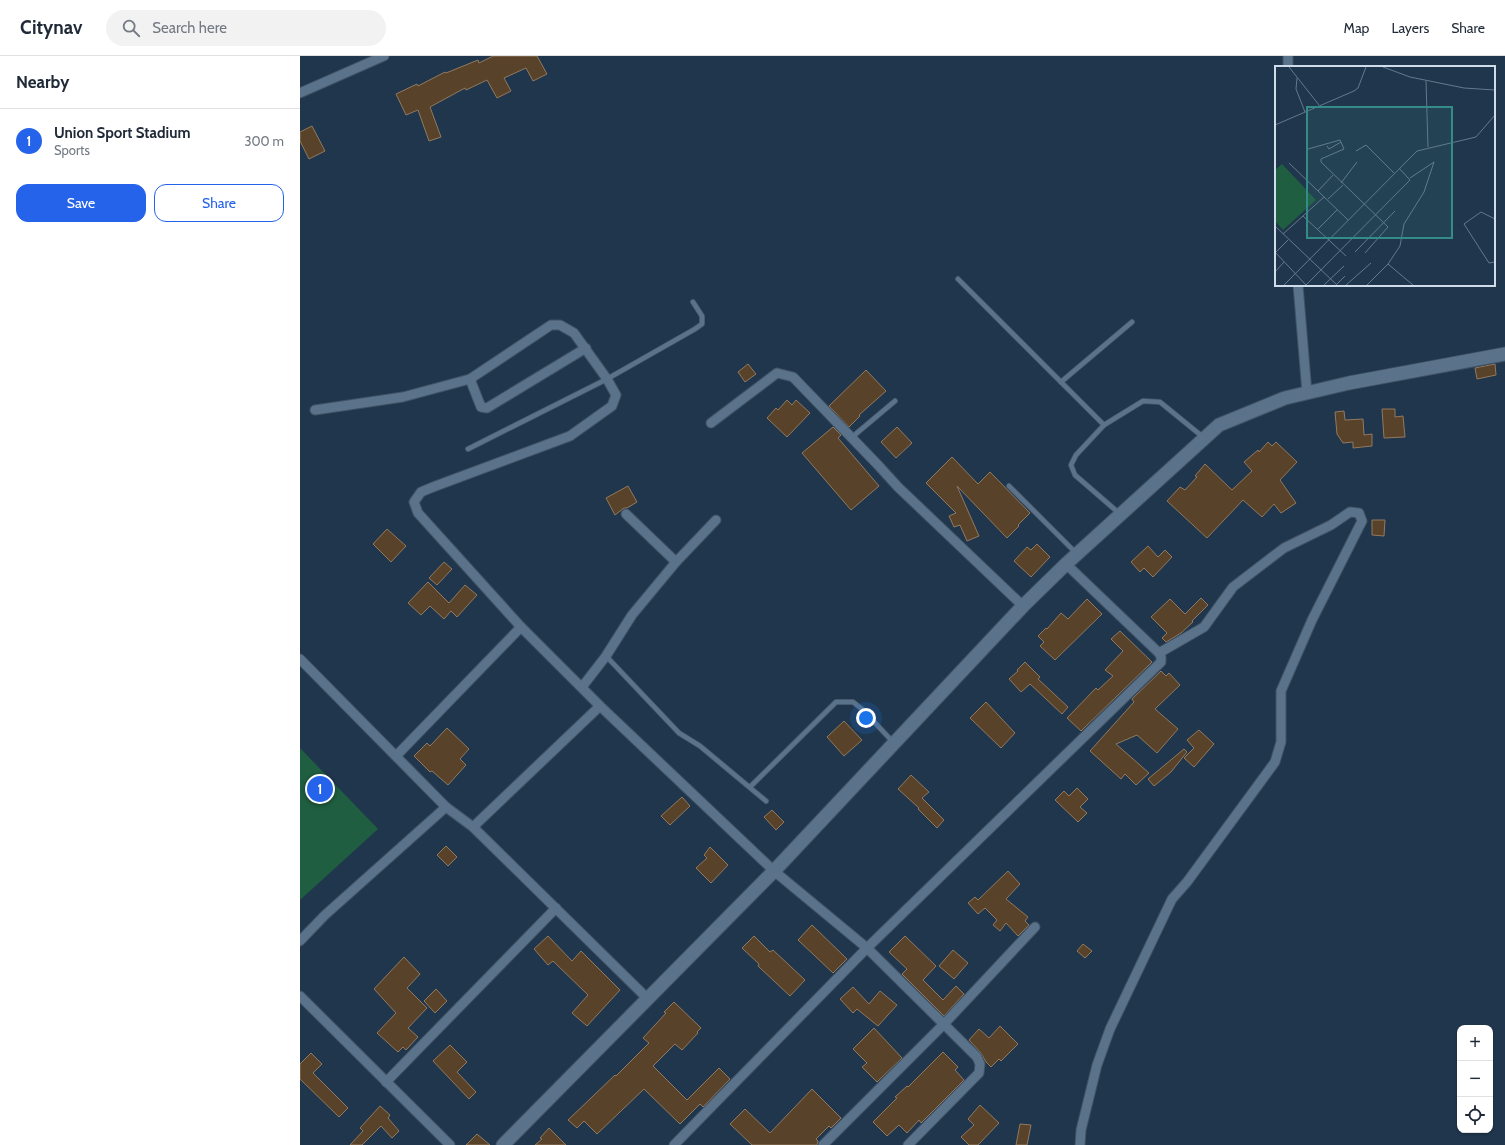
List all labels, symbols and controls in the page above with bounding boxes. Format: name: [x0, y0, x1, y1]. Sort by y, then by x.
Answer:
search box: [106, 10, 386, 46]
text: Citynav: [20, 16, 82, 39]
icon: search: [120, 17, 142, 39]
text: Search here: [152, 19, 227, 37]
text: Map: [1344, 19, 1369, 37]
text: Layers: [1391, 19, 1429, 37]
text: Share: [1451, 19, 1485, 37]
inset map: [1275, 66, 1495, 286]
text: Nearby: [16, 72, 69, 92]
text: Union Sport Stadium: [54, 124, 190, 142]
text: 1: [27, 133, 31, 149]
text: 300 m: [244, 133, 284, 149]
text: Sports: [54, 142, 90, 158]
button: Save: [16, 184, 146, 222]
button: Share: [154, 184, 284, 222]
your location: [856, 708, 876, 728]
pin: 1: [307, 774, 333, 804]
map controls: [1457, 1025, 1493, 1133]
button: +: [1457, 1025, 1493, 1061]
button: −: [1457, 1061, 1493, 1097]
button: locate: [1457, 1097, 1493, 1133]

